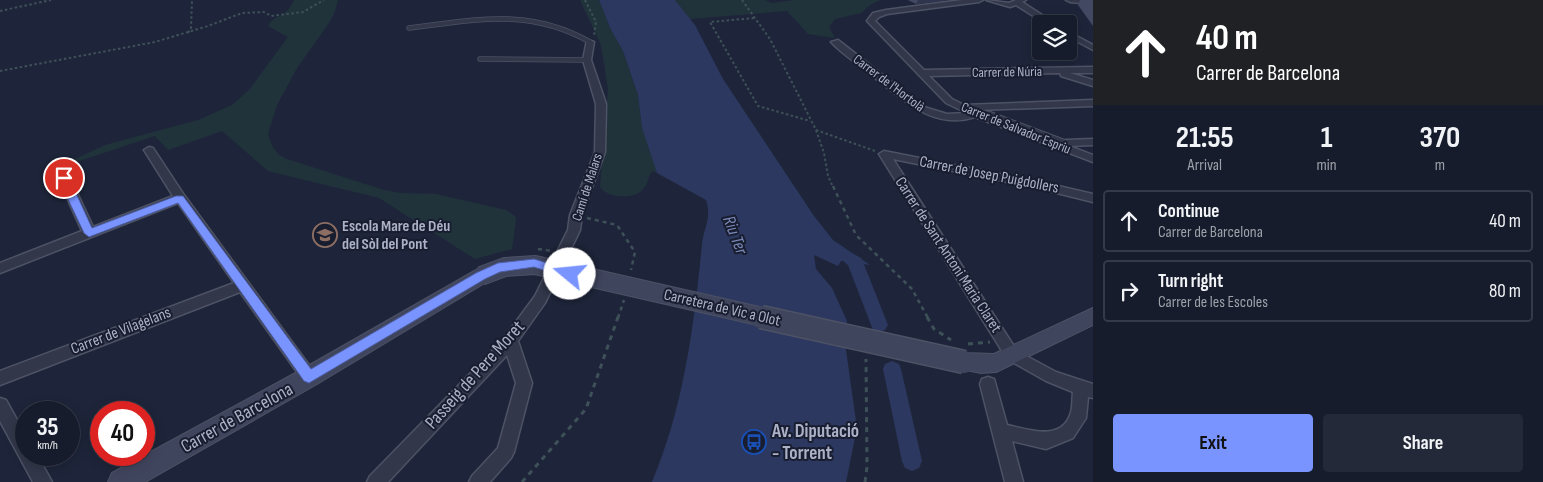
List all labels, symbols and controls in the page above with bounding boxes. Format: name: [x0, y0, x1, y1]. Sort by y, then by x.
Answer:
map controls: [1032, 15, 1077, 60]
button: layers: [1032, 15, 1077, 60]
text: 40 m: [1196, 17, 1258, 60]
icon: ahead: [1113, 20, 1178, 85]
street label: Carrer de l'Hortolà: [850, 51, 928, 115]
text: Carrer de Barcelona: [1196, 60, 1340, 87]
street label: Carrer de Núria: [972, 63, 1042, 81]
street label: Carrer de Salvador Espriu: [959, 98, 1073, 158]
text: 21:55: [1176, 120, 1234, 156]
text: 1: [1321, 120, 1333, 156]
text: 370: [1419, 120, 1460, 156]
street label: Camí de Malars: [568, 151, 606, 223]
street label: Carrer de Josep Puigdollers: [918, 152, 1061, 198]
text: Arrival: [1188, 156, 1222, 175]
text: min: [1317, 156, 1337, 175]
text: m: [1435, 156, 1445, 175]
pin: [43, 157, 85, 199]
icon: arrive: [50, 164, 78, 192]
street label: Carrer de Sant Antoni Maria Claret: [891, 174, 1005, 336]
text: Continue: [1158, 200, 1219, 223]
icon: ahead: [1115, 207, 1143, 235]
text: 40 m: [1489, 210, 1521, 233]
water label: Riu Ter: [718, 213, 752, 258]
place label: Escola Mare de Déu del Sòl del Pont: [342, 217, 450, 254]
school or university icon: Escola Mare de Déu del Sòl del Pont: [312, 222, 338, 248]
text: Carrer de Barcelona: [1158, 223, 1263, 242]
position arrow: [543, 247, 595, 299]
text: Turn right: [1158, 270, 1223, 293]
icon: right: [1115, 277, 1143, 305]
text: 80 m: [1489, 280, 1521, 303]
street label: Carretera de Vic a Olot: [662, 285, 782, 331]
text: Carrer de les Escoles: [1158, 293, 1268, 312]
street label: Carrer de Vilagelans: [68, 303, 174, 359]
street label: Passeig de Pere Moret: [420, 316, 530, 434]
street label: Carrer de Barcelona: [177, 378, 297, 458]
speed limit sign: 40: [90, 401, 155, 466]
text: 35: [36, 412, 59, 443]
button: Exit: [1113, 414, 1313, 472]
button: Share: [1323, 414, 1523, 472]
place label: Av. Diputació - Torrent: [771, 420, 859, 465]
bus stop icon: Av. Diputació - Torrent: [741, 429, 767, 455]
text: km/h: [37, 438, 58, 453]

